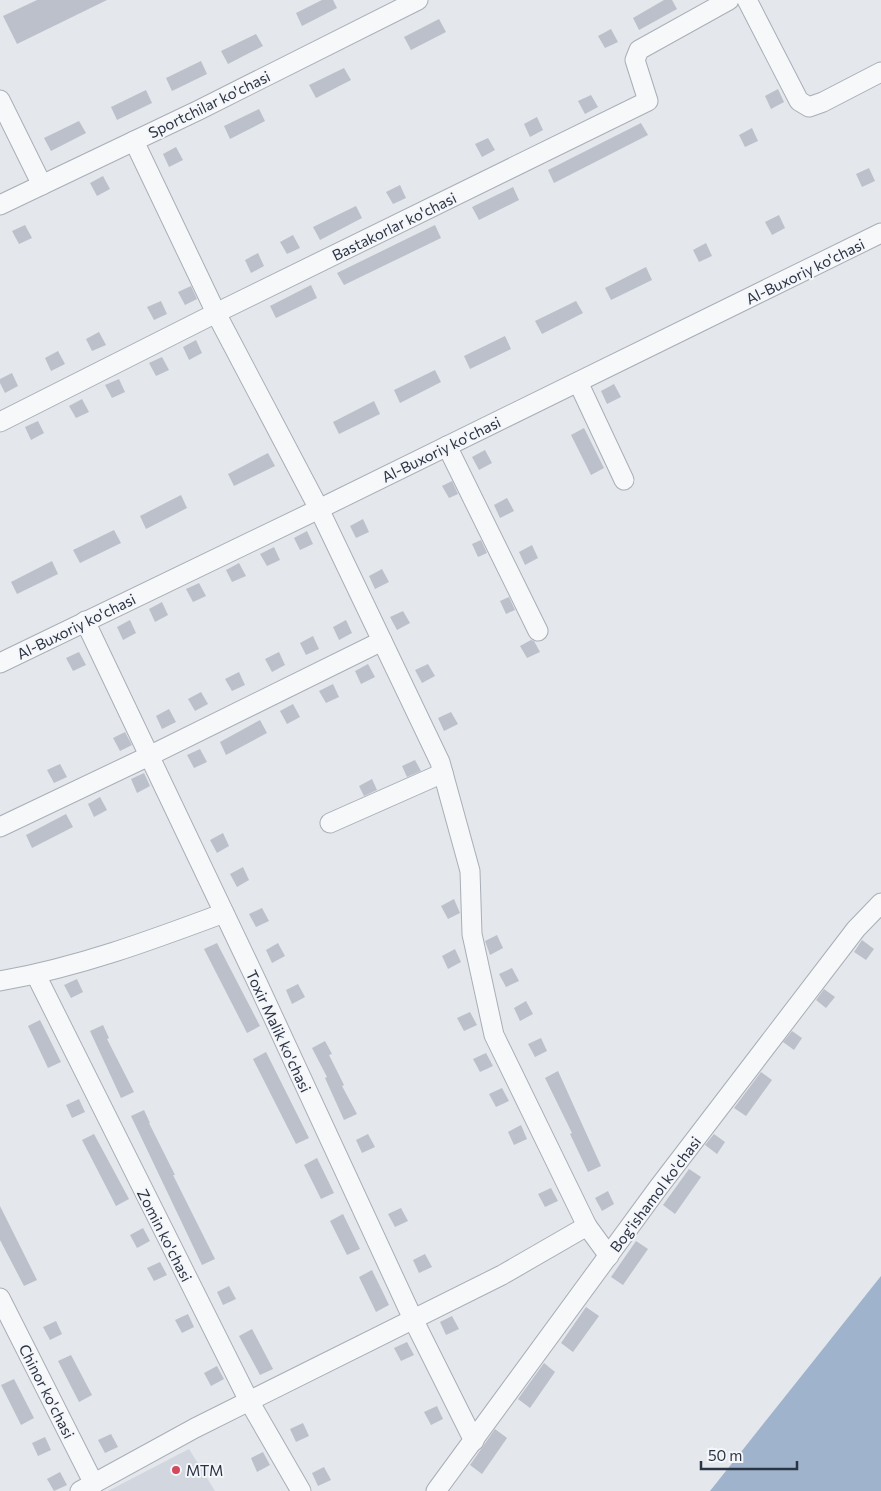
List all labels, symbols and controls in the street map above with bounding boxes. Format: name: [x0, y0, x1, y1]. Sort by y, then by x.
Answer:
street label: Sportchilar ko'chasi: [145, 67, 273, 141]
street label: Bastakorlar ko'chasi: [329, 188, 459, 264]
street label: Al-Buxoriy ko'chasi: [743, 234, 867, 308]
street label: Al-Buxoriy ko'chasi: [379, 412, 503, 486]
street label: Al-Buxoriy ko'chasi: [14, 589, 138, 663]
street label: Toxir Malik ko'chasi: [243, 967, 315, 1095]
street label: Bog'ishamol ko'chasi: [606, 1133, 704, 1255]
street label: Zomin ko'chasi: [134, 1186, 196, 1284]
street label: Chinor ko'chasi: [15, 1341, 79, 1441]
scale bar: [701, 1438, 797, 1470]
text: 50 m: [708, 1446, 742, 1464]
place label: MTM: [186, 1461, 223, 1479]
marker: MTM: [170, 1464, 182, 1476]

